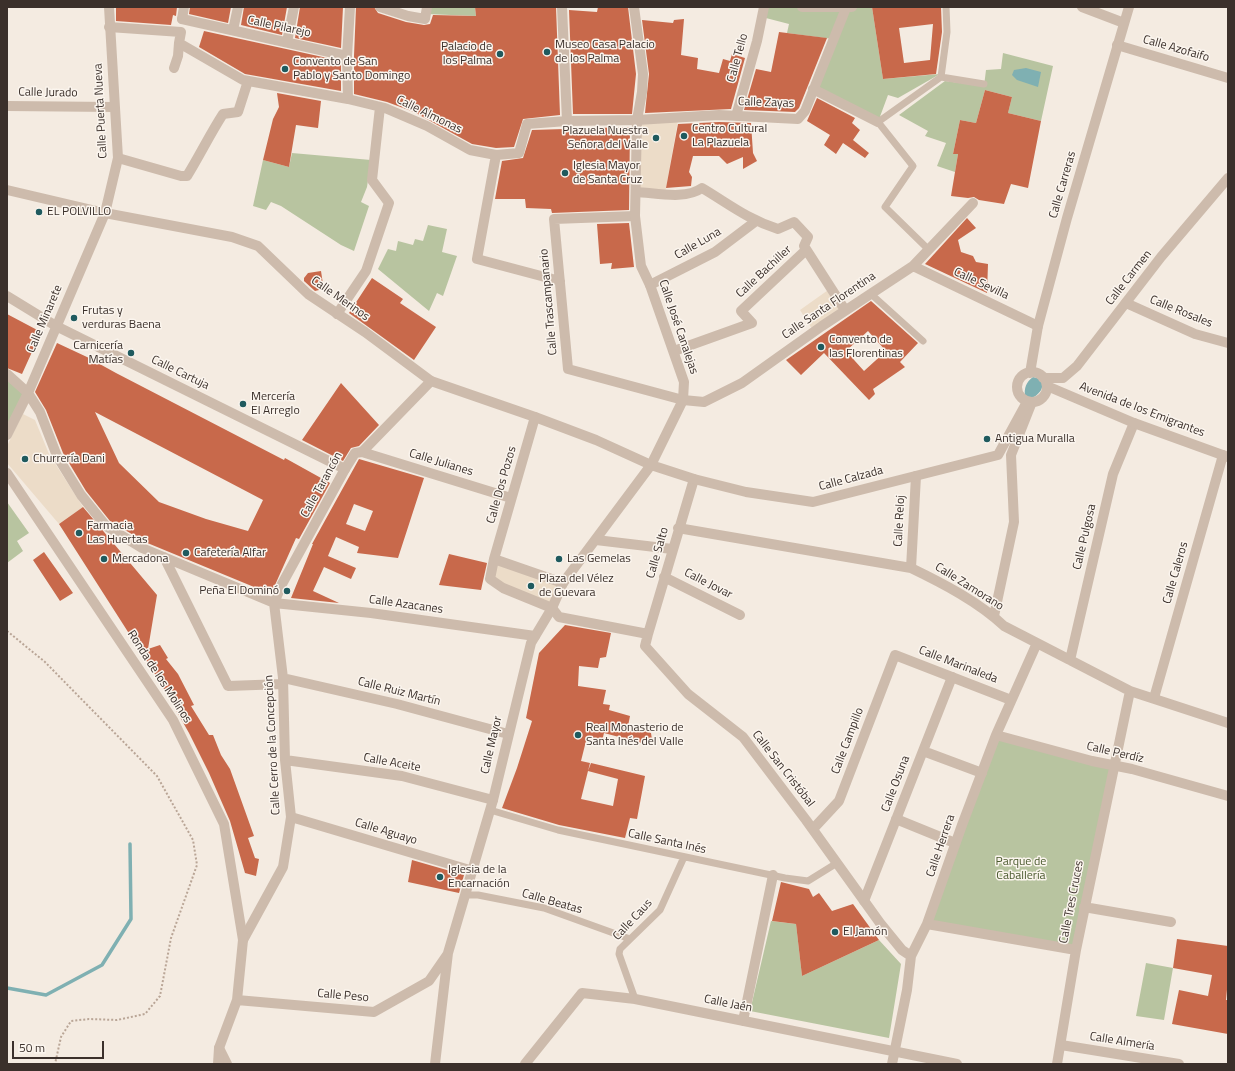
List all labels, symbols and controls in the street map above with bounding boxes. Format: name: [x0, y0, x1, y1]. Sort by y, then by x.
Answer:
street label: Calle Pilarejo: [246, 13, 312, 41]
street label: Calle Tello: [725, 32, 751, 84]
street label: Calle Azofaifo: [1141, 33, 1211, 65]
place label: Museo Casa Palacio de los Palma: [555, 38, 655, 66]
place label: Palacio de los Palma: [441, 40, 492, 68]
marker: Museo Casa Palacio de los Palma: [542, 47, 552, 57]
marker: Palacio de los Palma: [495, 49, 505, 59]
place label: Convento de San Pablo y Santo Domingo: [293, 55, 410, 83]
street label: Calle Puerta Nueva: [91, 63, 111, 159]
marker: Convento de San Pablo y Santo Domingo: [280, 64, 290, 74]
street label: Calle Jurado: [18, 85, 78, 101]
street label: Calle Almonas: [394, 93, 464, 137]
street label: Calle Zayas: [738, 95, 794, 111]
place label: Centro Cultural La Plazuela: [692, 122, 767, 150]
place label: Plazuela Nuestra Señora del Valle: [562, 124, 648, 152]
marker: Centro Cultural La Plazuela: [679, 131, 689, 141]
marker: Plazuela Nuestra Señora del Valle: [651, 133, 661, 143]
street label: Calle Carreras: [1047, 150, 1079, 220]
place label: Iglesia Mayor de Santa Cruz: [573, 159, 642, 187]
marker: Iglesia Mayor de Santa Cruz: [560, 168, 570, 178]
place label: EL POLVILLO: [47, 205, 111, 219]
marker: EL POLVILLO: [34, 207, 44, 217]
street label: Calle Luna: [672, 225, 724, 263]
street label: Calle Bachiller: [733, 243, 795, 301]
street label: Calle Trascampanario: [537, 248, 561, 356]
street label: Calle Carmen: [1103, 248, 1155, 308]
street label: Calle Sevilla: [951, 265, 1011, 303]
street label: Calle Santa Florentina: [779, 269, 879, 343]
street label: Calle Merinos: [308, 274, 372, 324]
street label: Calle José Canalejas: [655, 278, 701, 376]
street label: Calle Minarete: [24, 283, 66, 355]
street label: Calle Rosales: [1148, 293, 1214, 331]
place label: Frutas y verduras Baena: [82, 304, 161, 332]
marker: Frutas y verduras Baena: [69, 313, 79, 323]
place label: Convento de las Florentinas: [829, 333, 903, 361]
place label: Carnicería Matías: [73, 339, 123, 367]
marker: Convento de las Florentinas: [816, 342, 826, 352]
marker: Carnicería Matías: [126, 348, 136, 358]
street label: Calle Cartuja: [149, 353, 211, 393]
street label: Avenida de los Emigrantes: [1077, 379, 1207, 441]
place label: Mercería El Arreglo: [251, 390, 300, 418]
marker: Mercería El Arreglo: [238, 399, 248, 409]
place label: Antigua Muralla: [995, 432, 1075, 446]
marker: Antigua Muralla: [982, 434, 992, 444]
street label: Calle Dos Pozos: [484, 445, 520, 525]
street label: Calle Julianes: [407, 446, 475, 480]
street label: Calle Tarancón: [298, 450, 346, 520]
place label: Churrería Dani: [33, 452, 105, 466]
marker: Churrería Dani: [20, 454, 30, 464]
street label: Calle Calzada: [817, 464, 885, 494]
street label: Calle Reloj: [891, 495, 909, 547]
street label: Calle Pulgosa: [1070, 503, 1100, 571]
place label: Farmacia Las Huertas: [87, 519, 147, 547]
street label: Calle Salto: [644, 526, 672, 580]
marker: Farmacia Las Huertas: [74, 528, 84, 538]
street label: Calle Caleros: [1160, 540, 1192, 606]
place label: Cafetería Alfar: [194, 546, 266, 560]
marker: Cafetería Alfar: [181, 548, 191, 558]
place label: Mercadona: [112, 552, 168, 566]
place label: Las Gemelas: [567, 552, 631, 566]
marker: Mercadona: [99, 554, 109, 564]
marker: Las Gemelas: [554, 554, 564, 564]
street label: Calle Zamorano: [932, 560, 1006, 614]
street label: Calle Jovar: [681, 566, 735, 602]
place label: Plaza del Vélez de Guevara: [539, 572, 614, 600]
marker: Plaza del Vélez de Guevara: [526, 581, 536, 591]
place label: Peña El Dominó: [199, 584, 279, 598]
marker: Peña El Dominó: [282, 586, 292, 596]
street label: Calle Azacanes: [368, 593, 444, 617]
street label: Ronda de los Molinos: [124, 628, 194, 726]
street label: Calle Marinaleda: [917, 643, 999, 687]
street label: Calle Cerro de la Concepción: [262, 675, 284, 815]
street label: Calle Ruiz Martín: [356, 675, 442, 709]
street label: Calle Campillo: [829, 706, 867, 776]
street label: Calle Mayor: [478, 715, 506, 775]
place label: Real Monasterio de Santa Inés del Valle: [586, 721, 684, 749]
street label: Calle San Cristóbal: [749, 728, 817, 810]
marker: Real Monasterio de Santa Inés del Valle: [573, 730, 583, 740]
street label: Calle Perdíz: [1085, 739, 1145, 767]
street label: Calle Aceite: [362, 751, 422, 775]
street label: Calle Osuna: [879, 754, 913, 814]
street label: Calle Herrera: [924, 813, 958, 879]
street label: Calle Aguayo: [353, 816, 419, 848]
street label: Calle Santa Inés: [627, 827, 707, 857]
park label: Parque de Caballería: [996, 855, 1046, 883]
street label: Calle Tres Cruces: [1057, 859, 1087, 945]
place label: Iglesia de la Encarnación: [448, 863, 510, 891]
marker: Iglesia de la Encarnación: [435, 872, 445, 882]
street label: Calle Beatas: [520, 887, 584, 917]
street label: Calle Caus: [610, 896, 656, 944]
place label: El Jamón: [843, 925, 887, 939]
marker: El Jamón: [830, 927, 840, 937]
street label: Calle Peso: [317, 987, 369, 1005]
street label: Calle Jaén: [703, 992, 753, 1016]
street label: Calle Almería: [1088, 1030, 1156, 1054]
scale bar: [14, 1033, 106, 1059]
text: 50 m: [19, 1038, 45, 1057]

